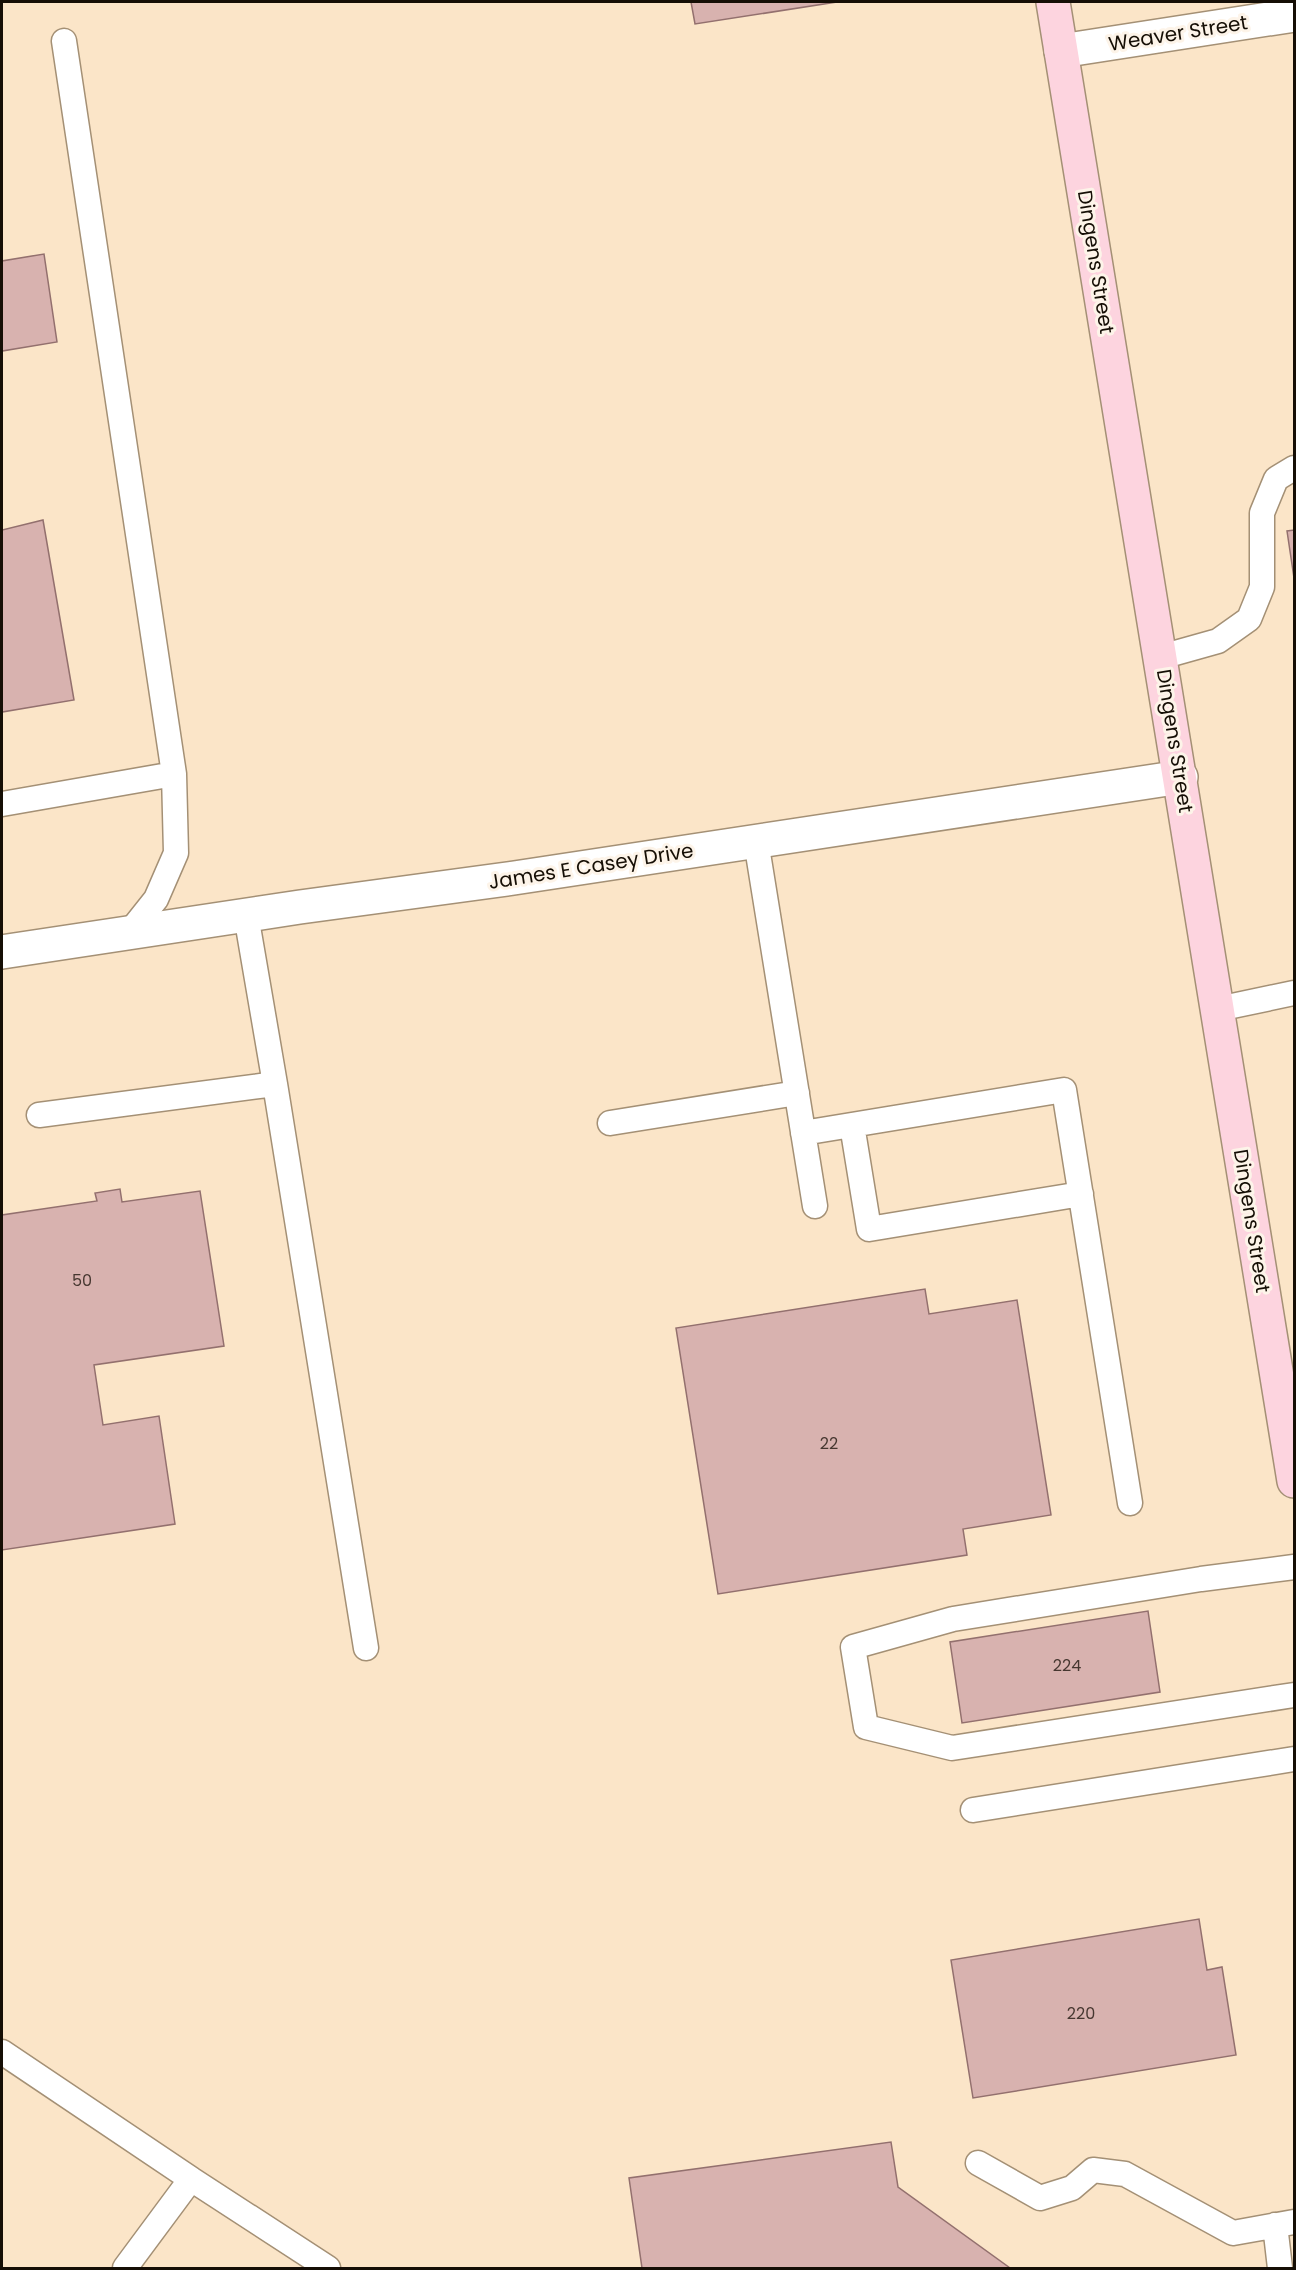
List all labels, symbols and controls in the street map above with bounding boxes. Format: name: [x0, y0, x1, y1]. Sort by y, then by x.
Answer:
street label: Weaver Street: [1106, 8, 1250, 58]
street label: Dingens Street: [1071, 188, 1121, 336]
street label: Dingens Street: [1150, 667, 1200, 815]
street label: James E Casey Drive: [487, 836, 695, 896]
street label: Dingens Street: [1227, 1147, 1277, 1295]
house number: 50: [72, 1269, 92, 1292]
house number: 22: [820, 1432, 838, 1455]
house number: 224: [1053, 1654, 1081, 1677]
house number: 220: [1067, 2002, 1095, 2025]

